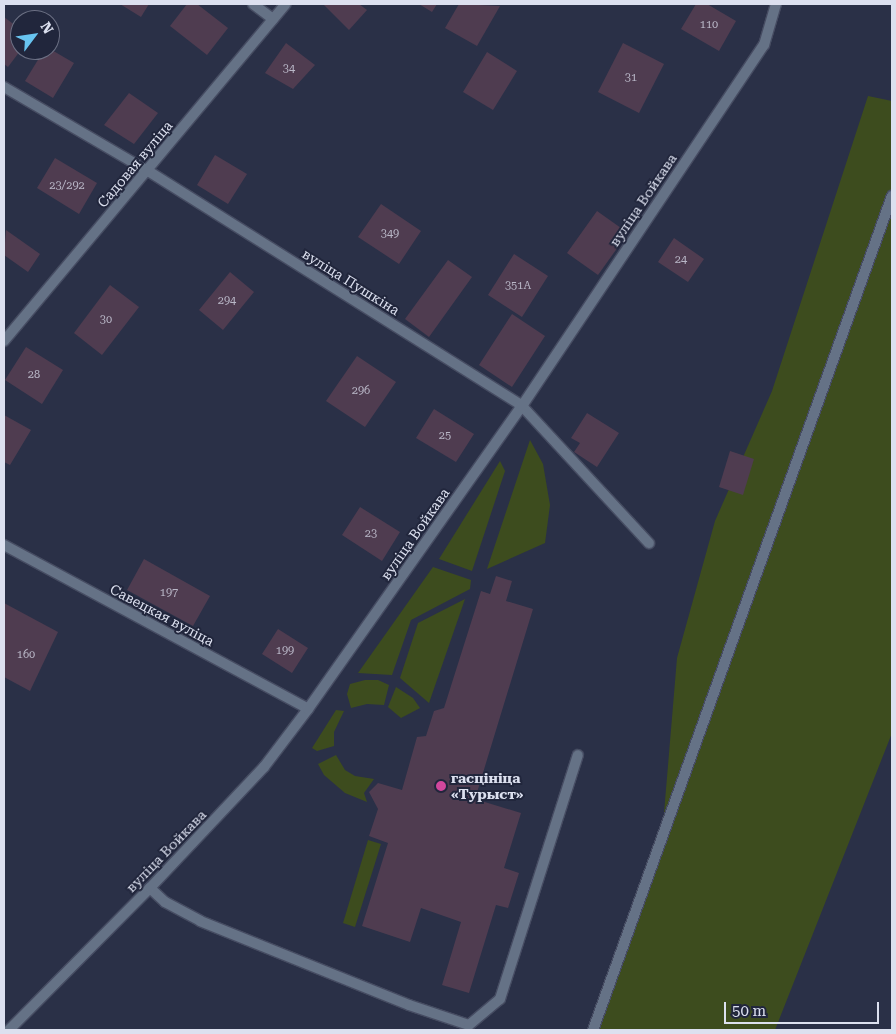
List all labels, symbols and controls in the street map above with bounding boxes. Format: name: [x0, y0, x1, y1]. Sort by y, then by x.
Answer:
north arrow: [10, 10, 60, 60]
house number: 110: [700, 18, 718, 32]
text: N: [37, 19, 57, 37]
house number: 34: [283, 62, 295, 76]
house number: 31: [625, 71, 637, 85]
street label: Садовая вуліца: [94, 117, 176, 211]
street label: вуліца Войкава: [606, 150, 680, 250]
house number: 23/292: [49, 179, 85, 193]
house number: 349: [381, 227, 399, 241]
street label: вуліца Пушкіна: [299, 245, 403, 319]
house number: 24: [675, 253, 687, 267]
house number: 351А: [505, 279, 531, 293]
house number: 294: [218, 294, 236, 308]
house number: 30: [100, 313, 112, 327]
house number: 28: [28, 368, 40, 382]
house number: 296: [352, 384, 370, 398]
house number: 25: [439, 429, 451, 443]
street label: вуліца Войкава: [377, 485, 453, 583]
house number: 23: [365, 527, 377, 541]
street label: Савецкая вуліца: [107, 580, 217, 650]
house number: 197: [160, 586, 178, 600]
house number: 199: [276, 644, 294, 658]
house number: 160: [17, 648, 35, 662]
place label: гасцініца «Турыст»: [451, 770, 524, 802]
marker: гасцініца «Турыст»: [435, 780, 447, 792]
street label: вуліца Войкава: [122, 806, 210, 896]
scale bar: [726, 992, 881, 1024]
text: 50 m: [732, 1002, 766, 1020]

